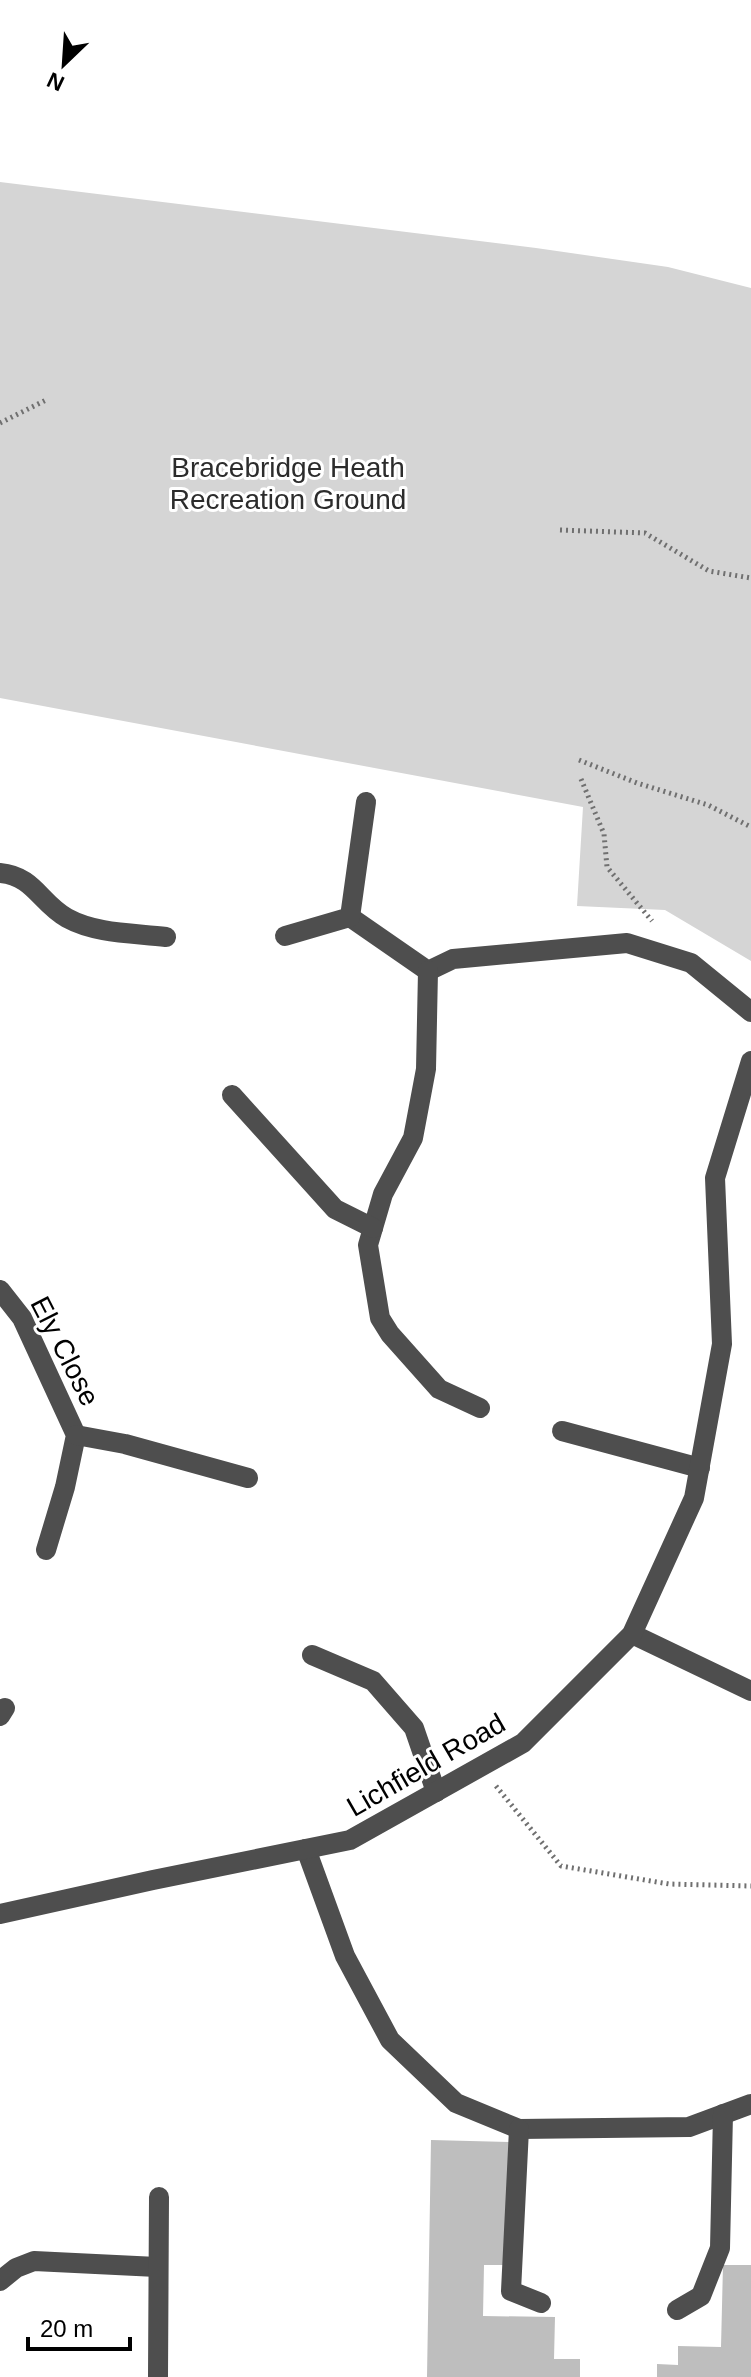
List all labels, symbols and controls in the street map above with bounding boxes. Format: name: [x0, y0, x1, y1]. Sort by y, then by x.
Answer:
north arrow: [24, 24, 104, 104]
text: N: [43, 67, 68, 96]
park label: Bracebridge Heath Recreation Ground: [170, 452, 406, 515]
street label: Ely Close: [24, 1291, 106, 1411]
street label: Lichfield Road: [341, 1707, 511, 1823]
scale bar: [28, 2301, 130, 2351]
text: 20 m: [40, 2315, 93, 2342]

